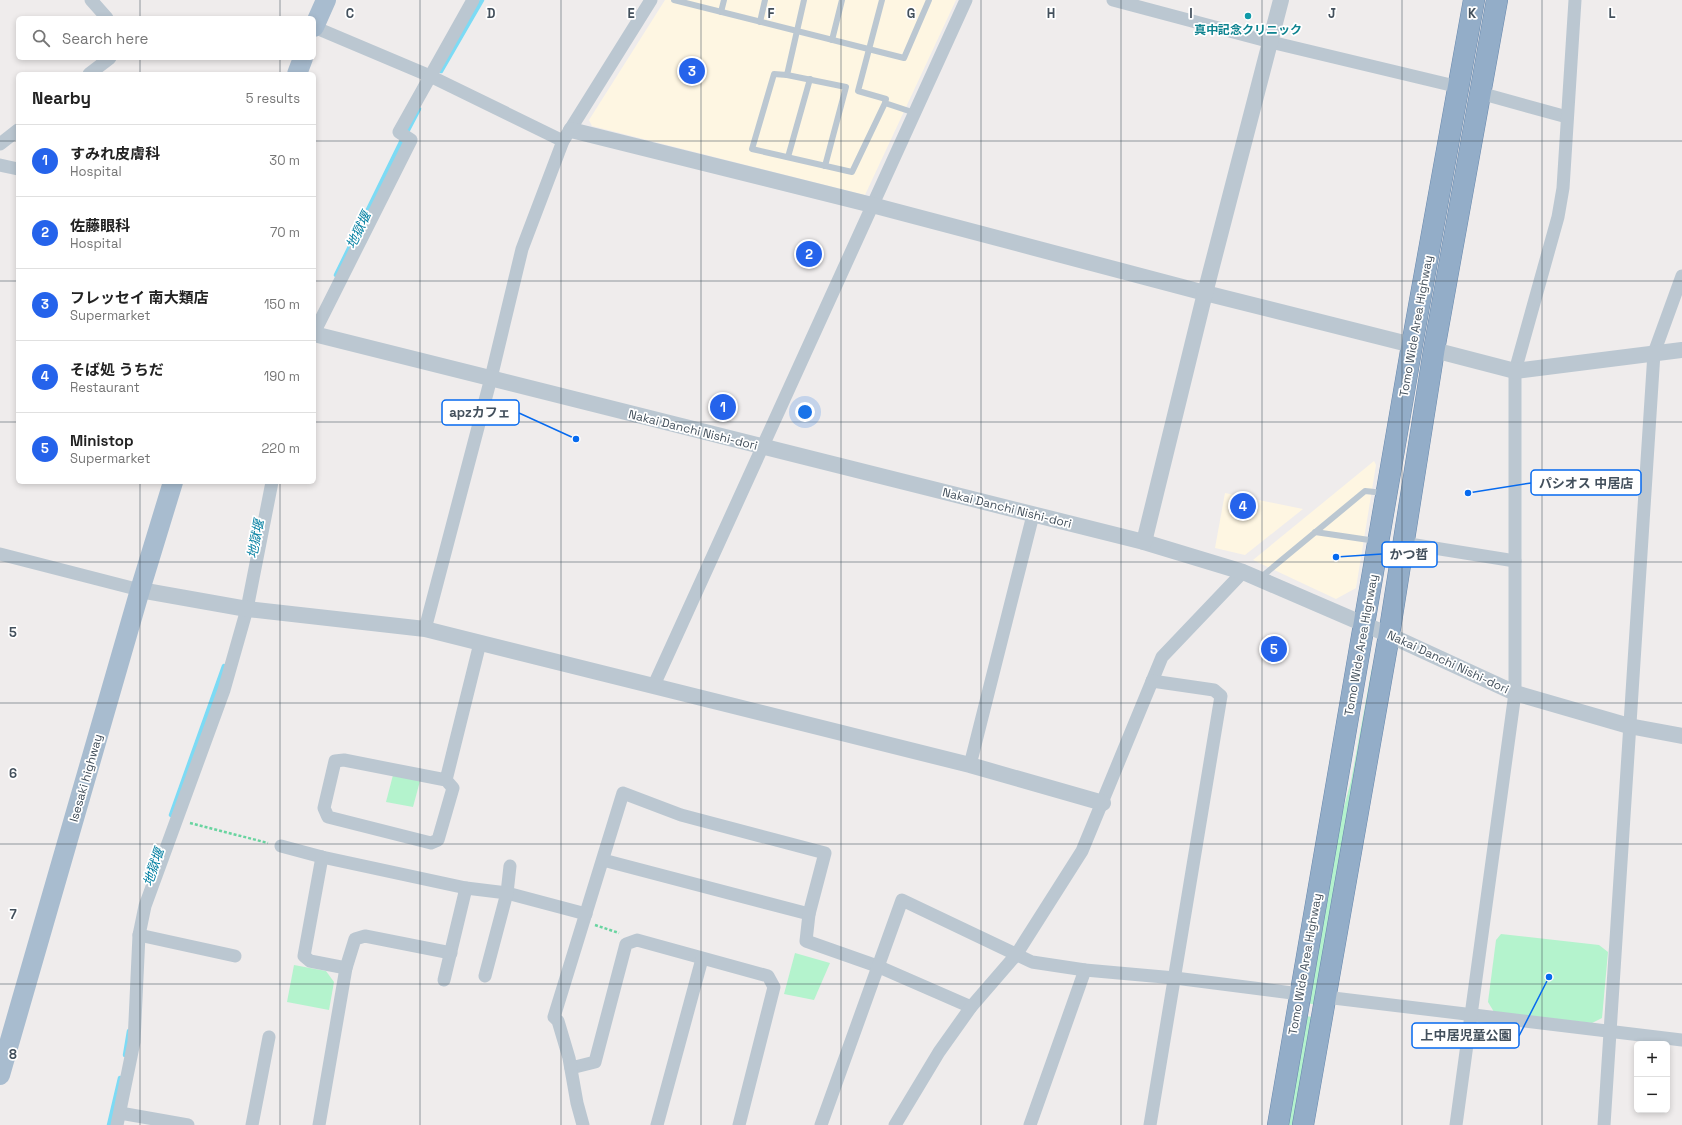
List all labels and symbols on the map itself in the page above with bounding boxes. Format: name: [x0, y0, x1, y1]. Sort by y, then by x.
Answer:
text: C: [346, 5, 354, 22]
text: D: [487, 5, 496, 22]
text: E: [627, 5, 635, 22]
text: F: [768, 5, 775, 22]
text: G: [907, 5, 915, 22]
text: H: [1047, 5, 1055, 22]
text: I: [1189, 5, 1193, 22]
text: J: [1328, 5, 1336, 22]
text: K: [1468, 5, 1477, 22]
text: L: [1608, 5, 1616, 22]
marker: 真中記念クリニック: [1243, 11, 1253, 21]
place label: 真中記念クリニック: [1194, 22, 1302, 38]
pin: 3: [679, 56, 705, 86]
water label: 地獄堰: [342, 207, 376, 251]
pin: 2: [796, 239, 822, 269]
street label: Tomo Wide Area Highway: [1396, 254, 1436, 398]
pin: 1: [710, 392, 736, 422]
callout: apzカフェ: [442, 400, 519, 425]
your location: [795, 402, 815, 422]
text: apzカフェ: [449, 404, 511, 421]
street label: Nakai Danchi Nishi-dori: [627, 406, 759, 454]
callout: パシオス 中居店: [1531, 470, 1641, 495]
text: パシオス 中居店: [1539, 475, 1633, 492]
street label: Nakai Danchi Nishi-dori: [941, 484, 1073, 532]
pin: 4: [1230, 491, 1256, 521]
water label: 地獄堰: [243, 516, 268, 560]
callout: かつ哲: [1382, 542, 1437, 567]
text: かつ哲: [1389, 546, 1429, 563]
street label: Tomo Wide Area Highway: [1341, 573, 1381, 717]
text: 5: [9, 624, 17, 641]
street label: Nakai Danchi Nishi-dori: [1385, 627, 1511, 697]
pin: 5: [1261, 634, 1287, 664]
street label: Isesaki highway: [66, 732, 106, 824]
text: 6: [9, 765, 17, 782]
water label: 地獄堰: [139, 844, 169, 888]
street label: Tomo Wide Area Highway: [1285, 892, 1325, 1036]
text: 7: [9, 906, 17, 923]
callout: 上中居児童公園: [1412, 1023, 1519, 1048]
text: 上中居児童公園: [1420, 1027, 1512, 1044]
text: 8: [9, 1046, 17, 1063]

